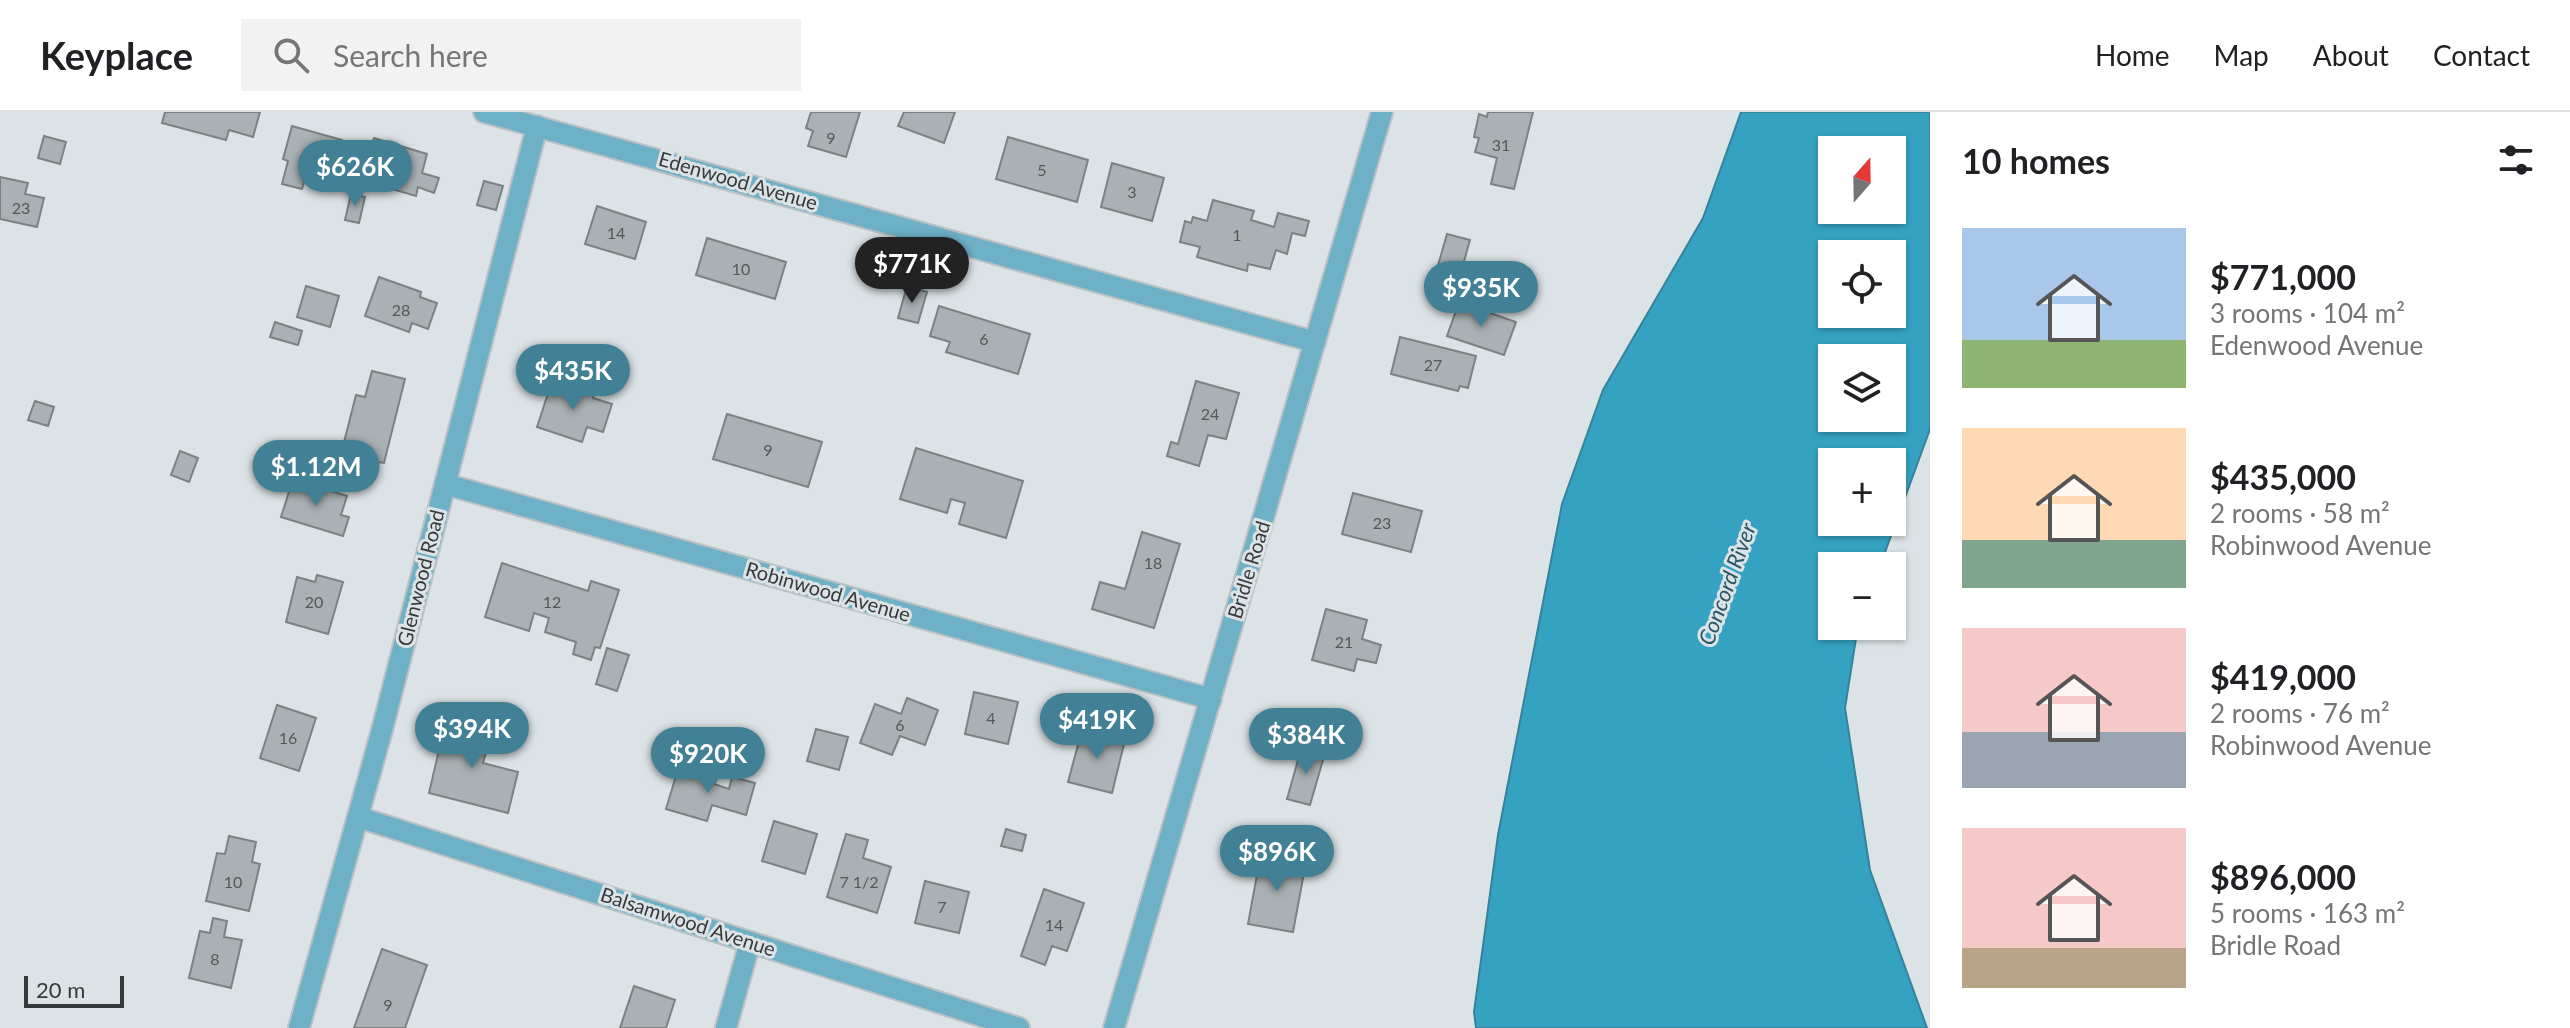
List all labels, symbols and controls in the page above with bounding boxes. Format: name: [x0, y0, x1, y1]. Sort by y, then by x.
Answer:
search box: [241, 19, 801, 91]
text: Keyplace: [40, 32, 193, 78]
icon: search: [269, 33, 313, 77]
text: Search here: [333, 37, 488, 73]
text: Home: [2095, 38, 2170, 72]
text: Map: [2214, 38, 2269, 72]
text: About: [2313, 38, 2389, 72]
text: Contact: [2433, 38, 2530, 72]
house number: 9: [826, 128, 836, 147]
house number: 31: [1492, 135, 1510, 154]
north arrow: [1818, 136, 1906, 224]
map controls: [1818, 136, 1906, 640]
icon: filters: [2494, 138, 2538, 182]
pin: $626K: [299, 140, 411, 208]
text: 10 homes: [1962, 140, 2110, 181]
street label: Edenwood Avenue: [656, 146, 820, 214]
text: $626K: [316, 150, 394, 182]
house number: 5: [1037, 160, 1047, 179]
house number: 3: [1127, 182, 1137, 201]
house number: 23: [12, 198, 30, 217]
house number: 14: [607, 223, 625, 242]
house number: 1: [1232, 225, 1242, 244]
pin: $771K: [856, 237, 968, 305]
button: locate: [1818, 240, 1906, 328]
text: $771K: [873, 247, 951, 279]
text: $771,000: [2210, 256, 2356, 297]
house number: 10: [732, 259, 750, 278]
icon: home: [2026, 260, 2122, 356]
pin: $935K: [1425, 261, 1537, 329]
text: $935K: [1442, 271, 1520, 303]
text: 3 rooms · 104 m²: [2210, 297, 2405, 329]
house number: 28: [392, 300, 410, 319]
house number: 6: [979, 329, 989, 348]
text: Edenwood Avenue: [2210, 329, 2423, 361]
pin: $435K: [517, 344, 629, 412]
button: layers: [1818, 344, 1906, 432]
text: $435K: [534, 354, 612, 386]
house number: 27: [1424, 355, 1442, 374]
house number: 24: [1201, 404, 1219, 423]
pin: $1.12M: [251, 440, 381, 508]
house number: 9: [763, 440, 773, 459]
button: +: [1818, 448, 1906, 536]
text: $1.12M: [270, 450, 362, 482]
text: $435,000: [2210, 456, 2356, 497]
icon: home: [2026, 460, 2122, 556]
text: 2 rooms · 58 m²: [2210, 497, 2390, 529]
street label: Glenwood Road: [391, 507, 449, 649]
house number: 23: [1373, 513, 1391, 532]
street label: Bridle Road: [1222, 518, 1274, 621]
water label: Concord River: [1692, 519, 1761, 648]
text: Robinwood Avenue: [2210, 529, 2432, 561]
button: −: [1818, 552, 1906, 640]
house number: 18: [1144, 553, 1162, 572]
street label: Robinwood Avenue: [743, 556, 914, 626]
house number: 20: [305, 592, 323, 611]
house number: 12: [543, 592, 561, 611]
house number: 21: [1335, 632, 1353, 651]
text: $419,000: [2210, 656, 2356, 697]
icon: home: [2026, 660, 2122, 756]
pin: $419K: [1041, 693, 1153, 761]
text: 2 rooms · 76 m²: [2210, 697, 2390, 729]
pin: $394K: [416, 702, 528, 770]
text: $419K: [1058, 703, 1136, 735]
house number: 4: [986, 708, 996, 727]
pin: $384K: [1250, 708, 1362, 776]
text: $394K: [433, 712, 511, 744]
house number: 6: [895, 715, 905, 734]
text: $384K: [1267, 718, 1345, 750]
pin: $920K: [652, 727, 764, 795]
house number: 16: [279, 728, 297, 747]
text: Robinwood Avenue: [2210, 729, 2432, 761]
text: $920K: [669, 737, 747, 769]
pin: $896K: [1221, 825, 1333, 893]
text: $896K: [1238, 835, 1316, 867]
text: $896,000: [2210, 856, 2356, 897]
icon: home: [2026, 860, 2122, 956]
house number: 10: [224, 872, 242, 891]
house number: 7 1/2: [839, 872, 879, 891]
street label: Balsamwood Avenue: [598, 881, 779, 961]
house number: 7: [937, 897, 947, 916]
text: 5 rooms · 163 m²: [2210, 897, 2405, 929]
house number: 14: [1045, 915, 1063, 934]
text: Bridle Road: [2210, 929, 2341, 961]
house number: 8: [210, 949, 220, 968]
scale bar: [24, 972, 124, 1008]
text: 20 m: [36, 976, 85, 1003]
house number: 9: [383, 995, 393, 1014]

